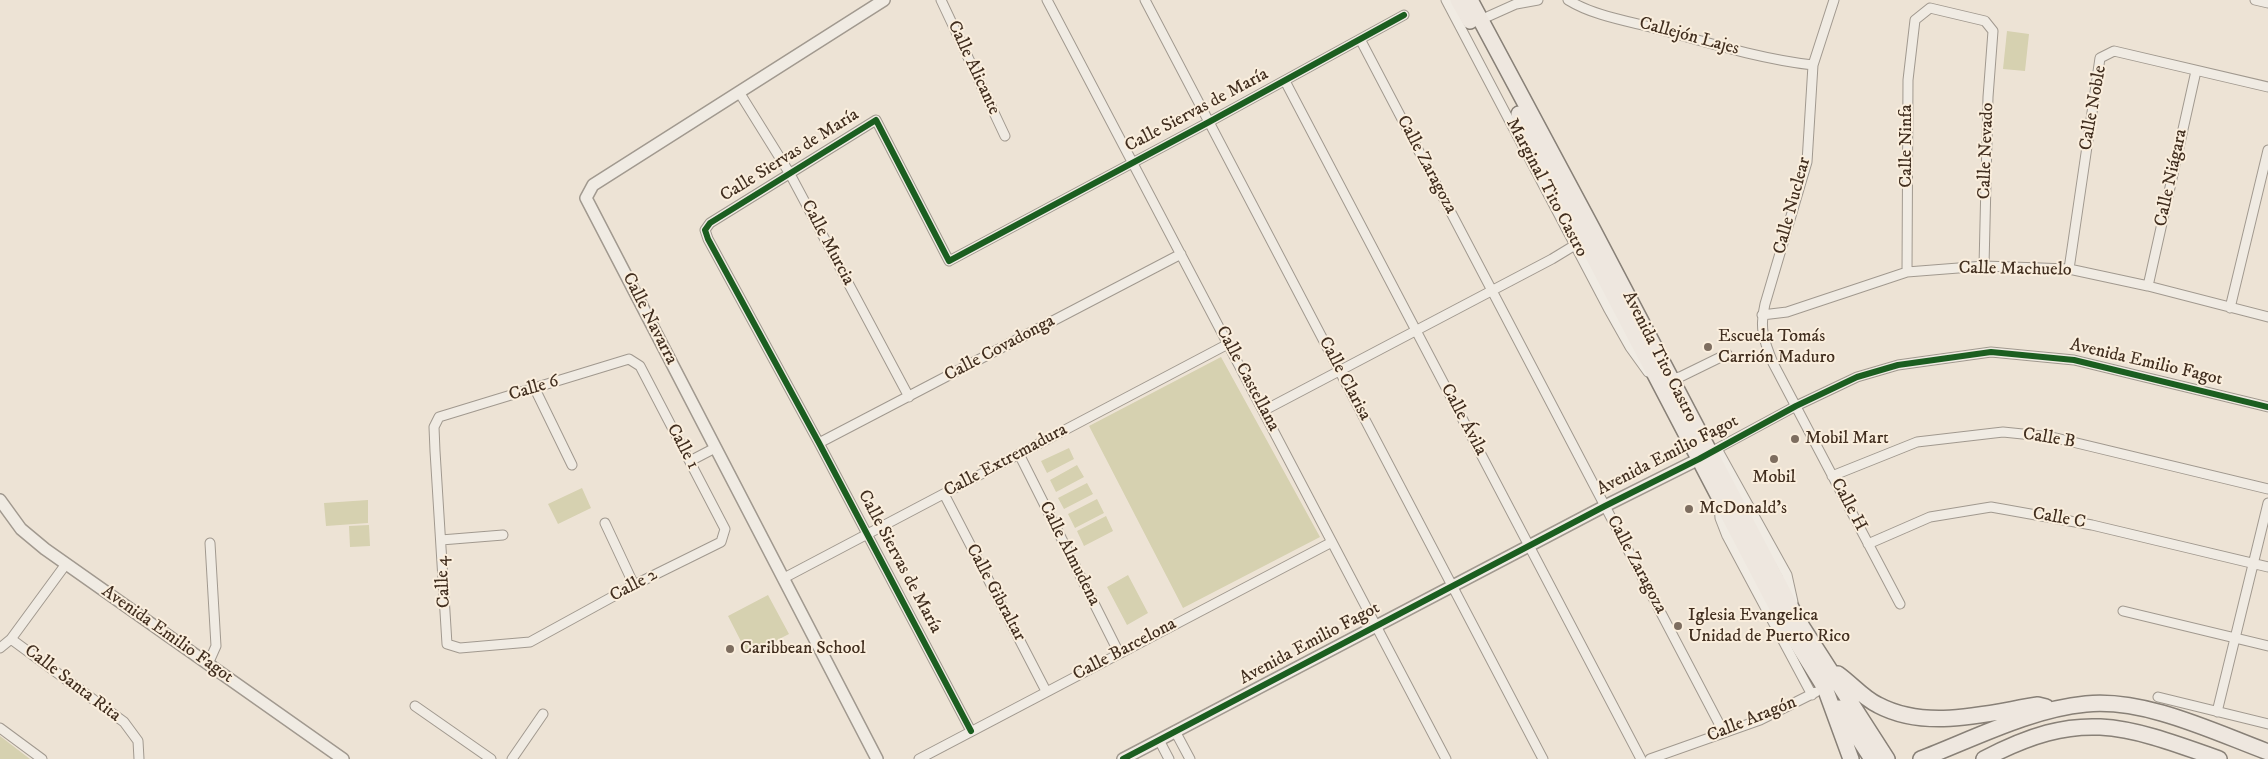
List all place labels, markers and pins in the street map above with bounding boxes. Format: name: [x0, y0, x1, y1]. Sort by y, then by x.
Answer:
place label: Escuela Tomás Carrión Maduro: [1718, 326, 1835, 368]
marker: Escuela Tomás Carrión Maduro: [1702, 341, 1714, 353]
place label: Mobil Mart: [1805, 428, 1889, 450]
marker: Mobil Mart: [1789, 433, 1801, 445]
marker: Mobil: [1768, 453, 1780, 465]
place label: Mobil: [1752, 467, 1796, 489]
place label: McDonald's: [1699, 498, 1787, 520]
marker: McDonald's: [1683, 503, 1695, 515]
place label: Iglesia Evangelica Unidad de Puerto Rico: [1688, 605, 1850, 648]
marker: Iglesia Evangelica Unidad de Puerto Rico: [1672, 620, 1684, 632]
place label: Caribbean School: [740, 638, 866, 660]
marker: Caribbean School: [724, 643, 736, 655]

